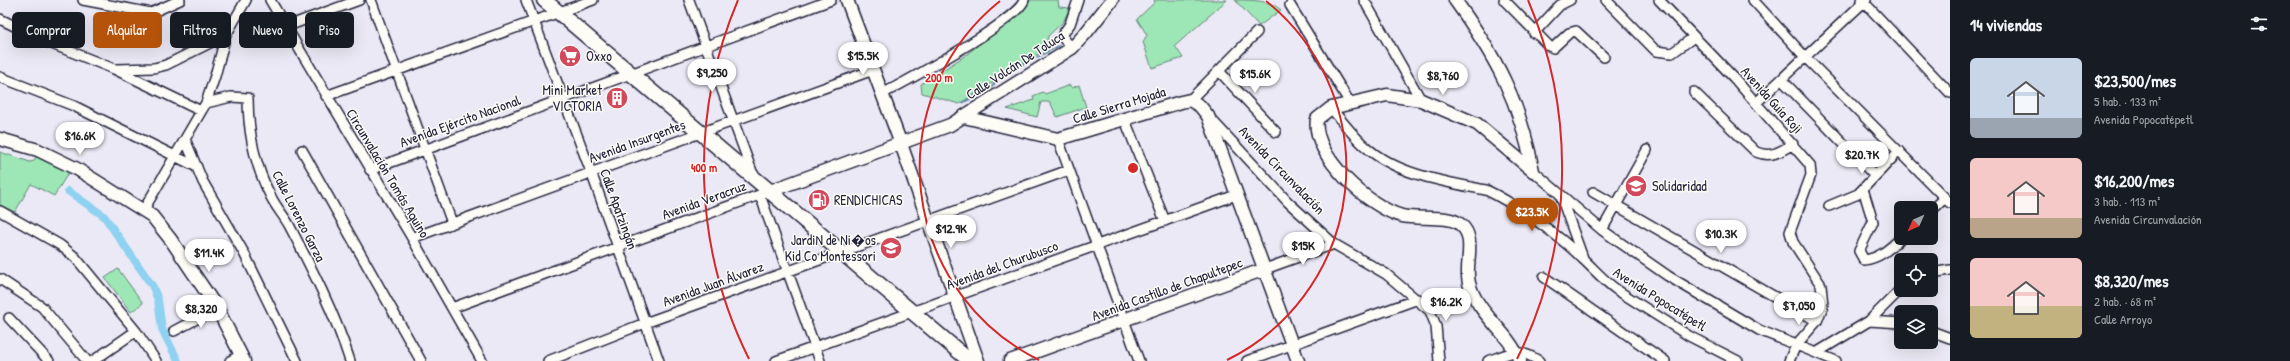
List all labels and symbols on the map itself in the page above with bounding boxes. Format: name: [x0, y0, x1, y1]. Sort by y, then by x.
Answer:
street label: Calle Volcán De Toluca: [962, 25, 1068, 103]
pin: $15.5K: [830, 42, 896, 76]
supermarket icon: Oxxo: [557, 43, 583, 69]
place label: Oxxo: [586, 46, 612, 65]
pin: $9,250: [679, 59, 745, 93]
pin: $15.6K: [1222, 60, 1288, 94]
pin: $8,760: [1410, 62, 1476, 96]
street label: Avenida Guía Roji: [1736, 62, 1808, 138]
text: 200 m: [925, 69, 953, 86]
place label: Mini Market VICTORIA: [542, 80, 602, 115]
street label: Calle Sierra Mojada: [1070, 81, 1168, 129]
building icon: Mini Market VICTORIA: [604, 85, 630, 111]
street label: Avenida Ejército Nacional: [397, 90, 523, 152]
street label: Circunvalación Tomás Aquino: [341, 105, 435, 242]
street label: Avenida Insurgentes: [586, 114, 688, 168]
street label: Avenida Circunvalación: [1235, 121, 1329, 218]
pin: $16.6K: [47, 122, 113, 156]
pin: $20.7K: [1829, 141, 1895, 175]
text: 400 m: [691, 159, 717, 176]
centre of rings: [1126, 161, 1140, 175]
street label: Calle Apatzingán: [595, 166, 643, 252]
street label: Calle Lorenzo Garza: [268, 167, 331, 265]
school or university icon: Solidaridad: [1623, 173, 1649, 199]
street label: Avenida Veracruz: [659, 175, 749, 224]
place label: Solidaridad: [1652, 176, 1707, 195]
fuel station icon: RENDICHICAS: [806, 187, 832, 213]
place label: RENDICHICAS: [834, 190, 903, 209]
pin: $23.5K: [1499, 198, 1565, 232]
north arrow: [1894, 201, 1938, 245]
pin: $12.9K: [918, 215, 984, 249]
pin: $10.3K: [1688, 220, 1754, 254]
place label: JardiN de Ni�os Kid Co Montessori: [785, 230, 876, 265]
pin: $15K: [1279, 232, 1327, 266]
school or university icon: JardiN de Ni�os Kid Co Montessori: [878, 235, 904, 261]
street label: Avenida del Churubusco: [943, 235, 1061, 294]
pin: $11.4K: [176, 239, 242, 273]
street label: Avenida Castillo de Chapultepec: [1089, 252, 1246, 326]
street label: Avenida Juan Álvarez: [660, 256, 766, 311]
street label: Avenida Popocatépetl: [1609, 262, 1711, 336]
pin: $16.2K: [1413, 288, 1479, 322]
pin: $7,050: [1766, 292, 1832, 326]
pin: $8,320: [168, 295, 234, 329]

